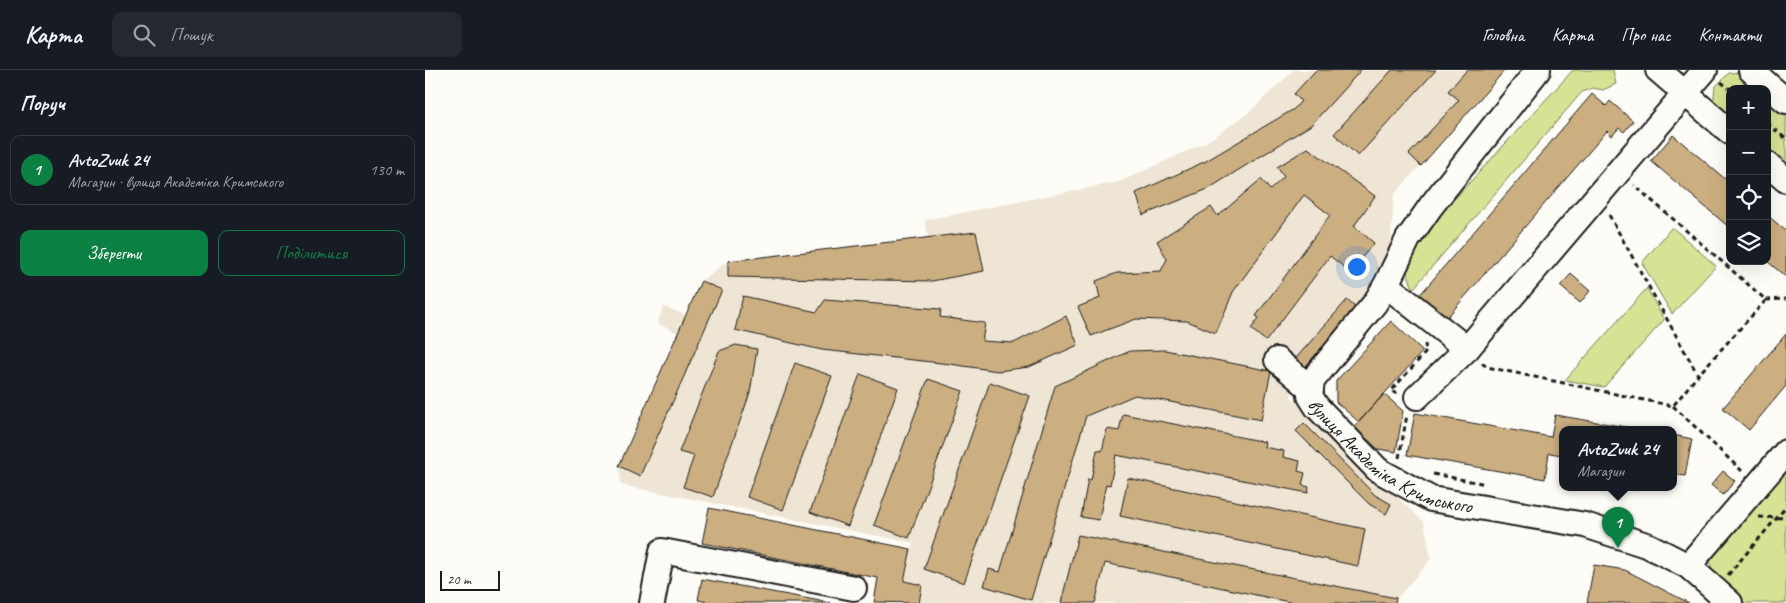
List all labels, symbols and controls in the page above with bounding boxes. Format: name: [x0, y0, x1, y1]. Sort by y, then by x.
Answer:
search box: [112, 12, 462, 57]
text: Карта: [25, 20, 82, 50]
icon: search: [130, 21, 158, 49]
text: Пошук: [170, 23, 213, 47]
text: Головна: [1482, 24, 1524, 46]
text: Карта: [1552, 24, 1593, 46]
text: Про нас: [1621, 24, 1671, 46]
text: Контакти: [1699, 24, 1761, 46]
map controls: [1726, 85, 1771, 265]
button: +: [1726, 85, 1771, 130]
text: Поруч: [20, 90, 65, 116]
button: −: [1726, 130, 1771, 175]
text: AvtoZvuk 24: [68, 148, 149, 172]
text: 1: [33, 160, 41, 180]
text: 130 m: [370, 160, 404, 180]
text: Магазин · вулиця Академіка Кримського: [68, 172, 283, 192]
button: locate: [1726, 175, 1771, 220]
button: layers: [1726, 220, 1771, 265]
button: Зберегти: [20, 230, 208, 276]
button: Поділитися: [218, 230, 405, 276]
your location: [1344, 254, 1370, 280]
street label: вулиця Академіка Кримського: [1302, 394, 1475, 518]
popup: [1559, 426, 1677, 491]
text: AvtoZvuk 24: [1577, 437, 1659, 461]
text: Магазин: [1577, 461, 1624, 481]
pin: 1: [1602, 507, 1634, 548]
scale bar: [440, 568, 500, 591]
text: 20 m: [447, 571, 471, 588]

